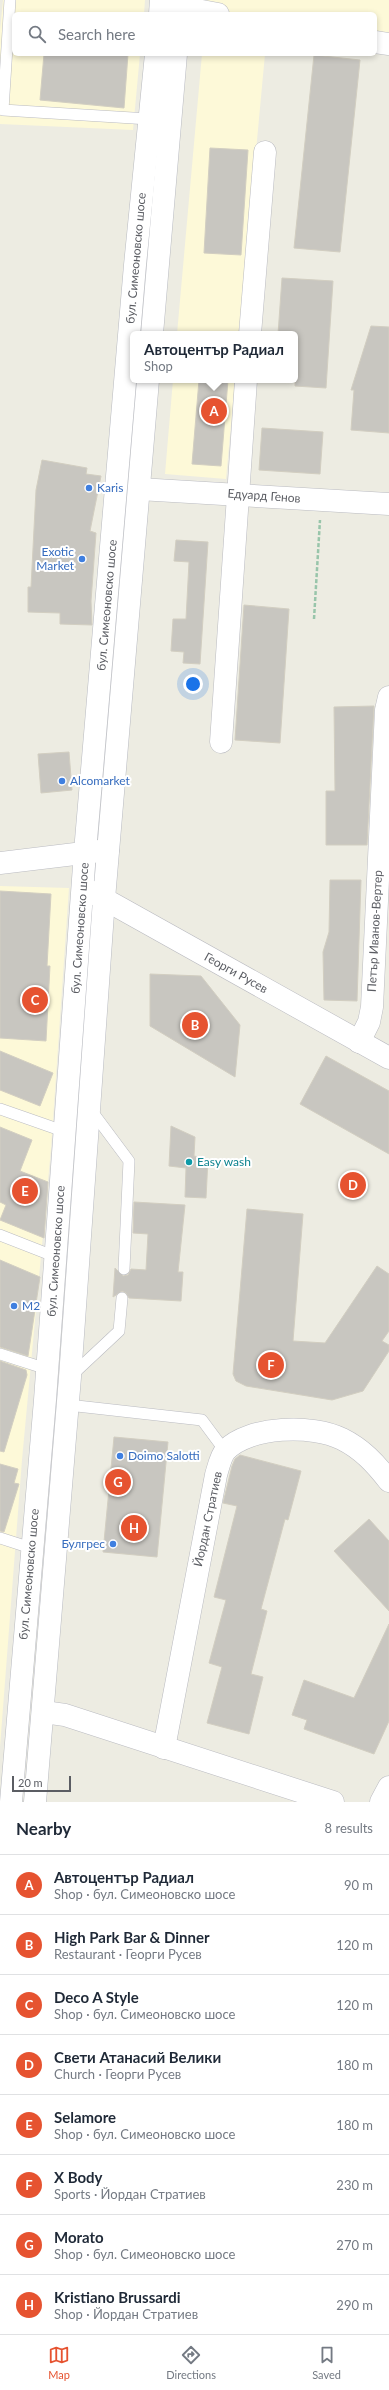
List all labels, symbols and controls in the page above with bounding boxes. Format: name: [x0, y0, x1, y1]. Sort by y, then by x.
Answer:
search box: [12, 12, 377, 56]
icon: search: [26, 23, 48, 45]
text: Search here: [58, 25, 135, 43]
street label: бул. Симеоновско шосе: [122, 192, 149, 324]
popup: [130, 331, 298, 383]
text: Автоцентър Радиал: [144, 340, 284, 358]
text: Shop: [144, 358, 173, 374]
pin: A: [201, 396, 227, 426]
place label: Karis: [97, 480, 123, 495]
marker: Karis: [84, 483, 94, 493]
street label: Едуард Генов: [227, 485, 301, 506]
street label: бул. Симеоновско шосе: [93, 539, 120, 671]
place label: Exotic Market: [36, 544, 75, 573]
marker: Exotic Market: [77, 554, 87, 564]
your location: [183, 674, 203, 694]
place label: Alcomarket: [70, 773, 131, 788]
marker: Alcomarket: [57, 776, 67, 786]
street label: бул. Симеоновско шосе: [67, 862, 92, 994]
street label: Петър Иванов-Вертер: [364, 869, 385, 992]
street label: Георги Русев: [202, 949, 271, 996]
pin: C: [22, 985, 48, 1015]
pin: B: [182, 1010, 208, 1040]
place label: Easy wash: [197, 1154, 251, 1169]
marker: Easy wash: [184, 1157, 194, 1167]
pin: D: [340, 1170, 366, 1200]
pin: E: [12, 1176, 38, 1206]
street label: бул. Симеоновско шосе: [43, 1185, 68, 1317]
place label: M2: [22, 1298, 40, 1313]
marker: M2: [9, 1301, 19, 1311]
pin: F: [258, 1350, 284, 1380]
place label: Doimo Salotti: [128, 1448, 200, 1463]
marker: Doimo Salotti: [115, 1451, 125, 1461]
pin: G: [105, 1467, 131, 1497]
street label: Йордан Стратиев: [190, 1470, 225, 1568]
street label: бул. Симеоновско шосе: [15, 1508, 42, 1640]
pin: H: [121, 1513, 147, 1543]
place label: Булгрес: [61, 1536, 105, 1551]
marker: Булгрес: [108, 1539, 118, 1549]
scale bar: [12, 1774, 71, 1793]
text: 20 m: [18, 1776, 43, 1789]
text: Nearby: [16, 1818, 71, 1839]
text: 8 results: [325, 1820, 373, 1836]
text: Автоцентър Радиал: [54, 1868, 194, 1886]
text: A: [24, 1877, 34, 1893]
text: 90 m: [344, 1877, 373, 1893]
text: Shop · бул. Симеоновско шосе: [54, 1886, 235, 1902]
text: High Park Bar & Dinner: [54, 1928, 210, 1946]
text: B: [25, 1937, 33, 1953]
text: 120 m: [336, 1937, 373, 1953]
text: Restaurant · Георги Русев: [54, 1946, 202, 1962]
text: Deco A Style: [54, 1988, 139, 2006]
text: C: [25, 1997, 33, 2013]
text: 120 m: [336, 1997, 373, 2013]
text: Shop · бул. Симеоновско шосе: [54, 2006, 235, 2022]
text: Свети Атанасий Велики: [54, 2048, 221, 2066]
text: D: [24, 2057, 34, 2073]
text: 180 m: [336, 2057, 373, 2073]
text: Church · Георги Русев: [54, 2066, 181, 2082]
text: Selamore: [54, 2108, 116, 2126]
text: E: [25, 2117, 33, 2133]
text: 180 m: [336, 2117, 373, 2133]
text: Shop · бул. Симеоновско шосе: [54, 2126, 235, 2142]
text: X Body: [54, 2168, 103, 2186]
text: F: [25, 2177, 33, 2193]
text: 230 m: [336, 2177, 373, 2193]
text: Sports · Йордан Стратиев: [54, 2186, 206, 2202]
text: Morato: [54, 2228, 104, 2246]
text: G: [24, 2237, 34, 2253]
text: 270 m: [336, 2237, 373, 2253]
text: Shop · бул. Симеоновско шосе: [54, 2246, 235, 2262]
text: Kristiano Brussardi: [54, 2288, 181, 2306]
text: H: [24, 2297, 34, 2313]
text: 290 m: [336, 2297, 373, 2313]
text: Shop · Йордан Стратиев: [54, 2306, 198, 2322]
tab: Map: [48, 2344, 70, 2381]
tab: Directions: [166, 2344, 216, 2381]
tab: Saved: [312, 2344, 341, 2381]

